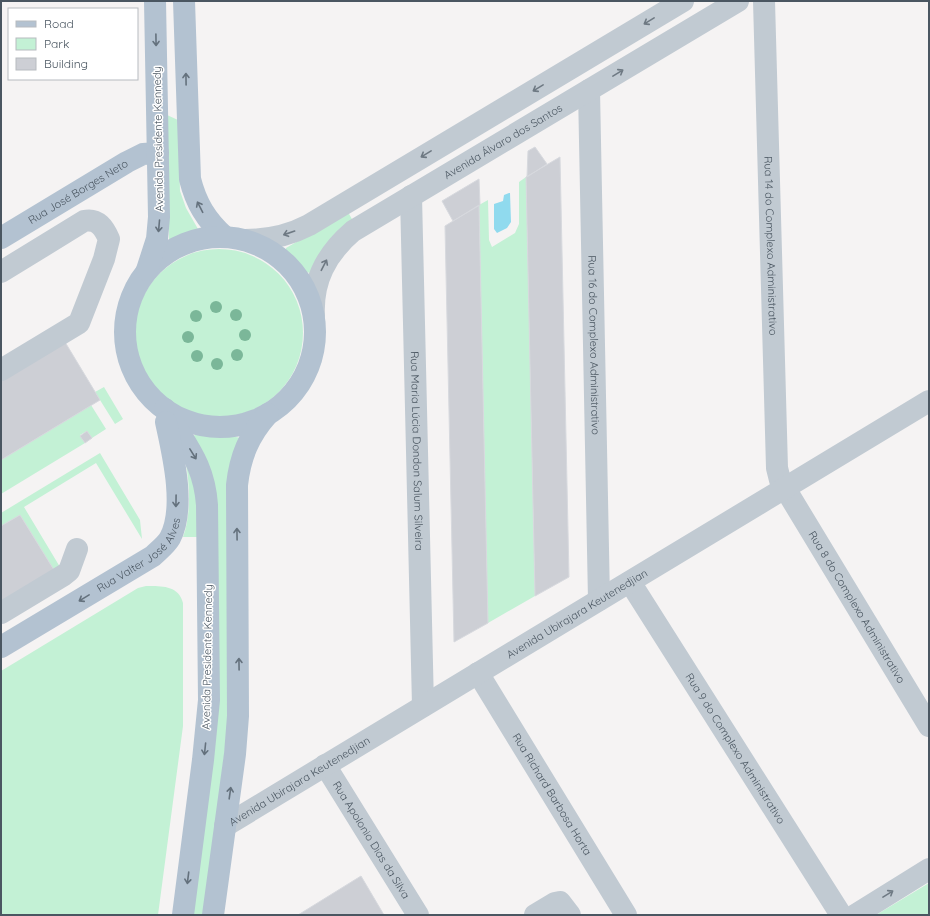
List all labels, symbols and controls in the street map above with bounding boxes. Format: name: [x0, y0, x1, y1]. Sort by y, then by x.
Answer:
legend: [8, 8, 138, 80]
text: Road: [44, 16, 74, 31]
one-way arrow: [644, 17, 655, 25]
one-way arrow: [152, 33, 159, 46]
text: Park: [44, 36, 69, 51]
text: Building: [44, 56, 88, 71]
street label: Avenida Presidente Kennedy: [150, 66, 166, 212]
one-way arrow: [612, 68, 624, 76]
one-way arrow: [182, 73, 190, 86]
one-way arrow: [532, 84, 544, 92]
street label: Avenida Álvaro dos Santos: [441, 101, 565, 182]
one-way arrow: [420, 151, 432, 159]
street label: Rua José Borges Neto: [26, 156, 131, 227]
street label: Rua 14 do Complexo Administrativo: [761, 156, 780, 336]
one-way arrow: [196, 201, 203, 213]
one-way arrow: [155, 219, 162, 232]
one-way arrow: [284, 230, 296, 238]
street label: Rua 16 do Complexo Administrativo: [585, 255, 603, 435]
one-way arrow: [321, 259, 328, 271]
street label: Rua Maria Lúcia Dondon Salum Silveira: [408, 351, 426, 551]
one-way arrow: [189, 448, 197, 460]
one-way arrow: [173, 494, 180, 507]
street label: Rua Valter José Alves: [94, 517, 183, 595]
one-way arrow: [233, 528, 241, 541]
street label: Rua 8 do Complexo Administrativo: [805, 528, 909, 686]
street label: Avenida Ubirajara Keutenedjian: [504, 566, 650, 661]
street label: Avenida Presidente Kennedy: [199, 584, 215, 730]
one-way arrow: [78, 594, 90, 602]
one-way arrow: [235, 658, 243, 671]
street label: Rua 9 do Complexo Administrativo: [682, 670, 789, 827]
street label: Rua Richard Barbosa Horta: [509, 730, 595, 858]
street label: Avenida Ubirajara Keutenedjian: [226, 733, 373, 829]
one-way arrow: [201, 742, 208, 755]
street label: Rua Apolonio Dias da Silva: [330, 778, 413, 901]
one-way arrow: [226, 787, 234, 800]
one-way arrow: [184, 871, 192, 884]
one-way arrow: [882, 890, 894, 898]

